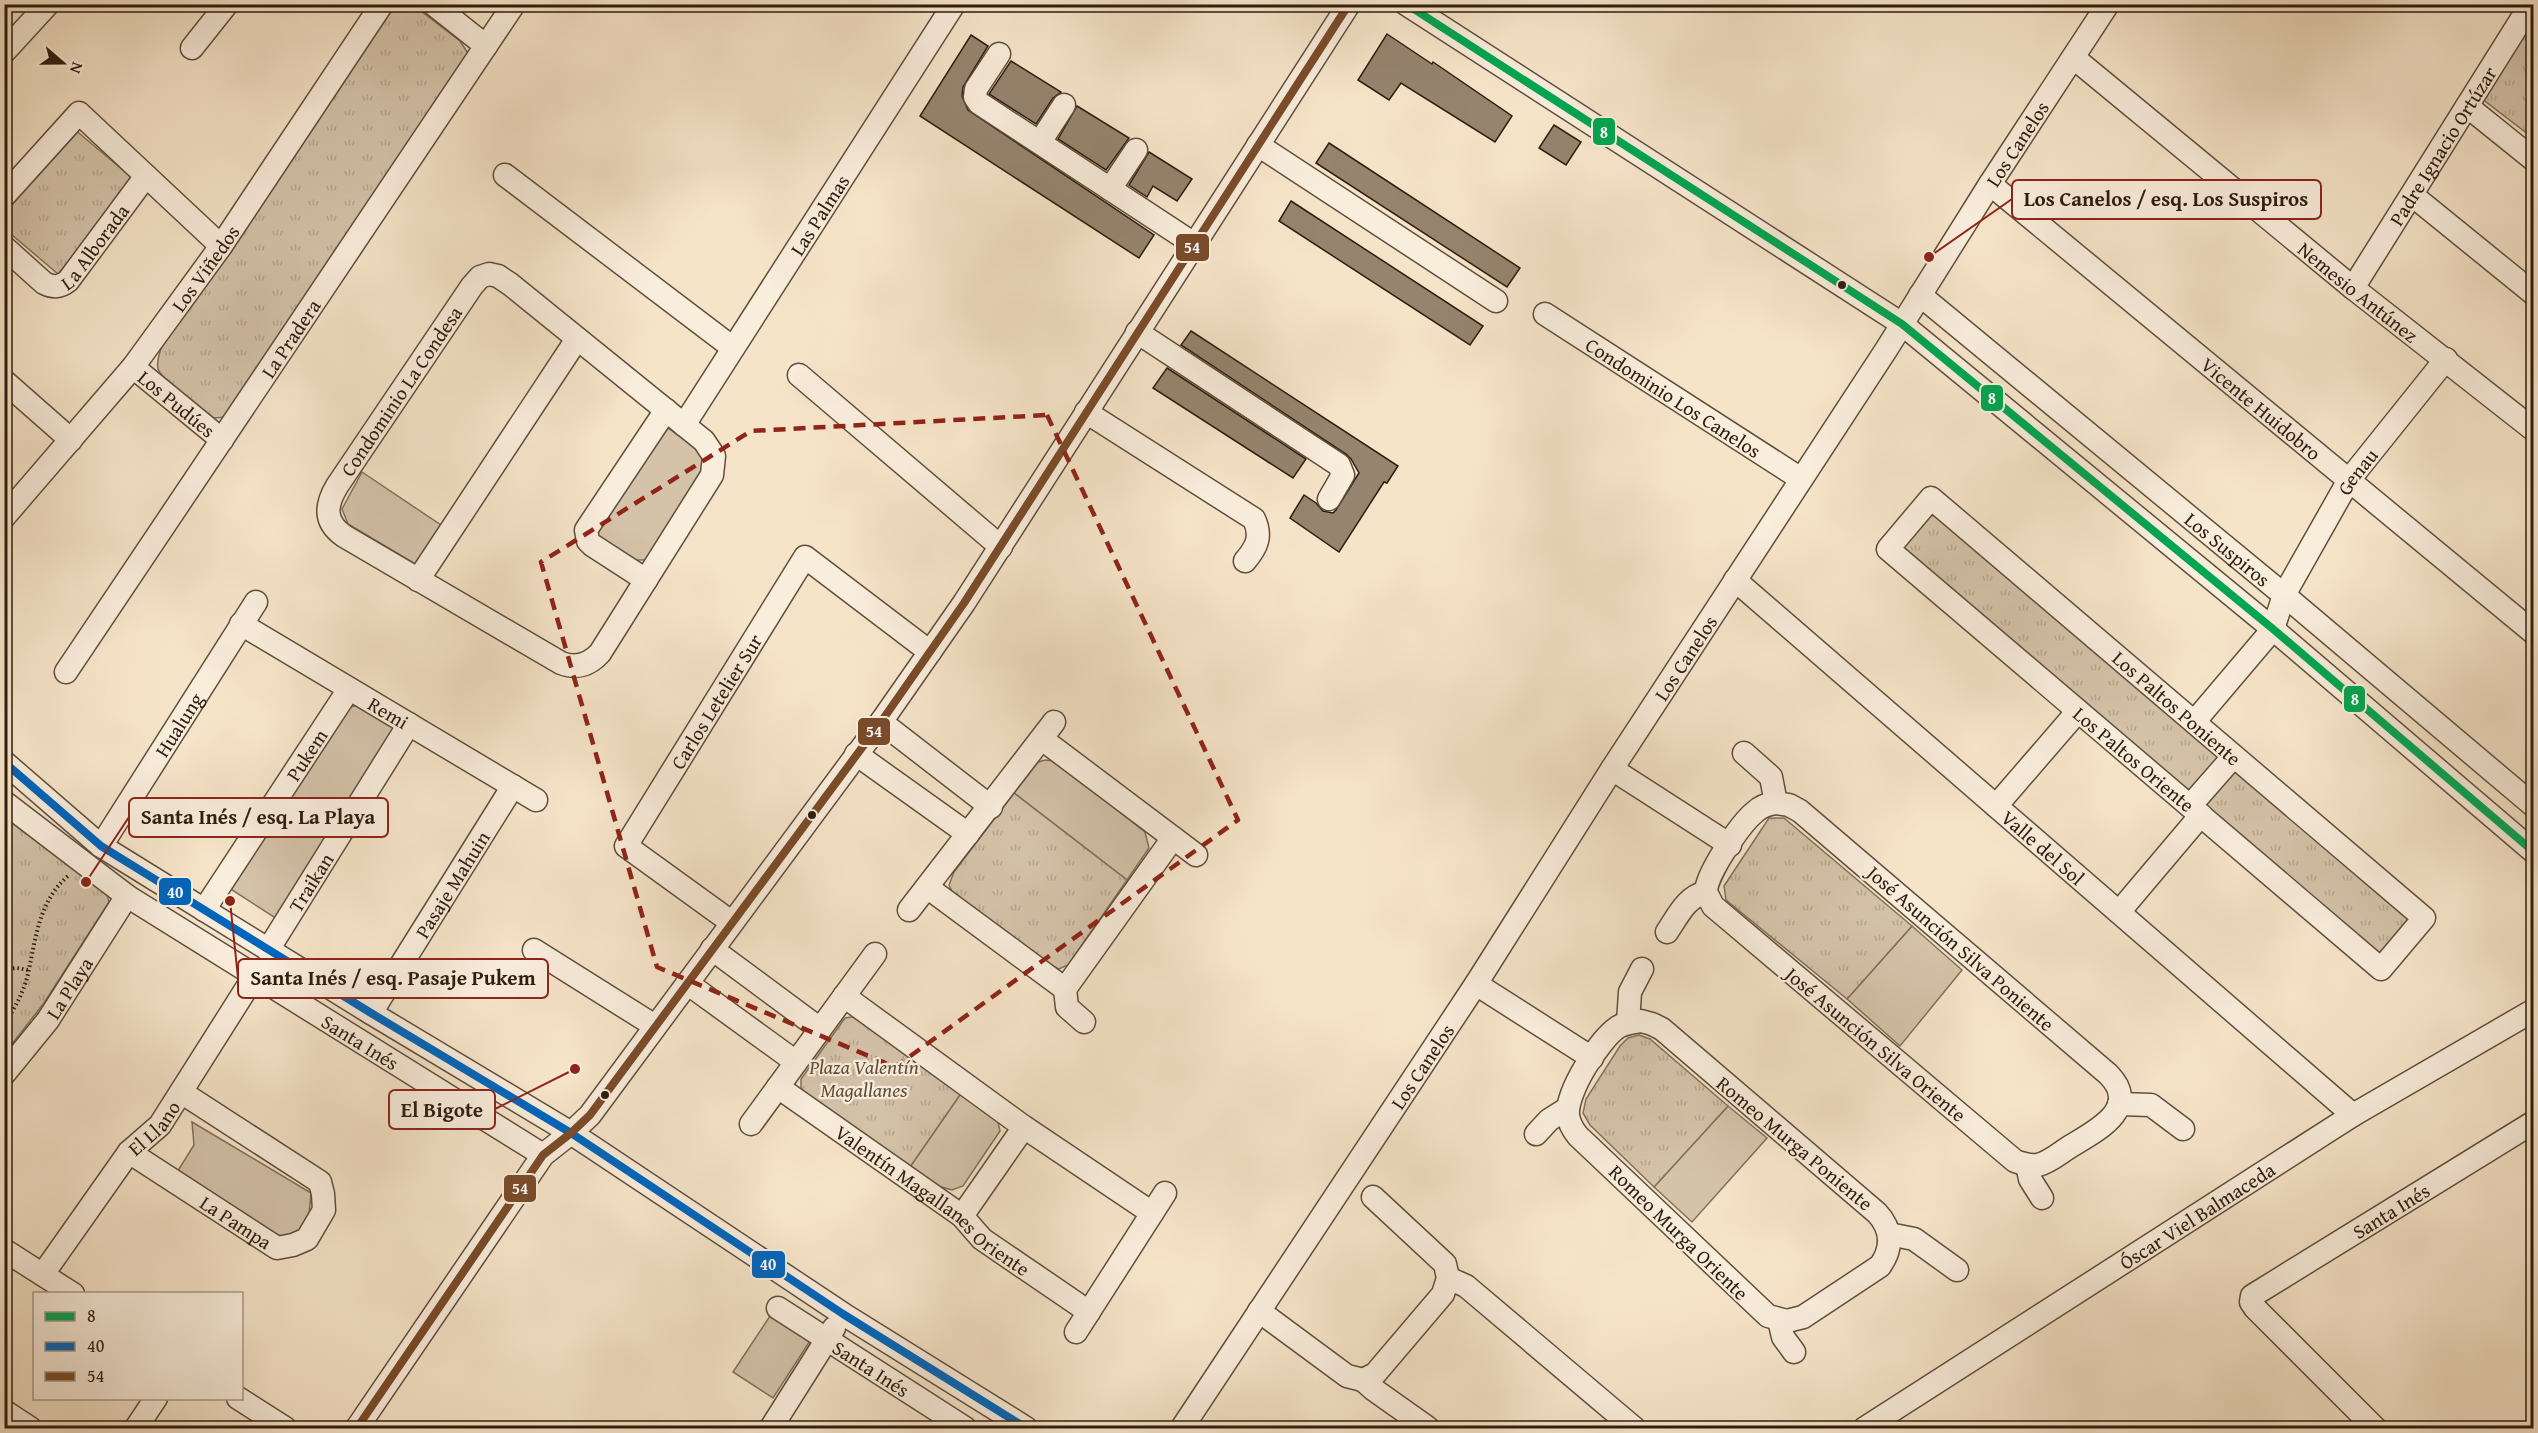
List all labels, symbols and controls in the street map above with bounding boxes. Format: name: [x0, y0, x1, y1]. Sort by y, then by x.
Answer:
north arrow: [33, 33, 93, 93]
text: N: [64, 59, 90, 78]
street label: Padre Ignacio Ortúzar: [2381, 60, 2503, 231]
street label: Los Canelos: [1978, 95, 2055, 192]
line badge: 8: [1592, 117, 1616, 146]
text: 8: [1600, 120, 1608, 144]
street label: Las Palmas: [782, 168, 856, 261]
callout: Los Canelos / esq. Los Suspiros: [2012, 180, 2321, 219]
text: Los Canelos / esq. Los Suspiros: [2024, 183, 2308, 214]
street label: La Alborada: [54, 197, 136, 297]
street label: Los Viñedos: [164, 219, 246, 317]
line badge: 54: [1175, 233, 1210, 262]
street label: Nemesio Antúnez: [2292, 234, 2425, 349]
text: 54: [1184, 235, 1200, 259]
unlabelled marker: [1836, 279, 1848, 291]
street label: La Pradera: [253, 292, 327, 383]
street label: Condominio La Condesa: [333, 300, 469, 482]
street label: Condominio Los Canelos: [1580, 330, 1767, 464]
street label: Vicente Huidobro: [2195, 350, 2328, 466]
street label: Los Pudúes: [132, 363, 222, 444]
line badge: 8: [1980, 384, 2004, 412]
text: 8: [1988, 386, 1996, 410]
street label: Genau: [2329, 441, 2384, 500]
street label: Los Suspiros: [2179, 505, 2277, 593]
street label: Los Canelos: [1646, 609, 1724, 706]
street label: Carlos Letelier Sur: [663, 628, 769, 774]
street label: Los Paltos Poniente: [2106, 644, 2248, 772]
line badge: 8: [2343, 685, 2366, 713]
street label: Hualung: [147, 687, 210, 762]
text: 8: [2351, 687, 2359, 711]
street label: Remi: [363, 689, 415, 736]
street label: Los Paltos Oriente: [2067, 699, 2201, 819]
line badge: 54: [857, 717, 891, 746]
text: 54: [866, 719, 882, 743]
street label: Pukem: [278, 722, 334, 786]
callout: Santa Inés / esq. La Playa: [129, 798, 388, 837]
text: Santa Inés / esq. La Playa: [141, 801, 375, 832]
street label: Valle del Sol: [1995, 803, 2092, 892]
unlabelled marker: [806, 809, 818, 821]
street label: Pasaje Mahuin: [407, 825, 496, 943]
street label: Traikan: [281, 847, 340, 917]
street label: José Asunción Silva Poniente: [1859, 856, 2061, 1038]
line badge: 40: [158, 877, 192, 906]
text: 40: [167, 880, 183, 904]
street label: La Playa: [38, 950, 100, 1024]
street label: José Asunción Silva Oriente: [1777, 958, 1973, 1128]
callout: Santa Inés / esq. Pasaje Pukem: [238, 959, 548, 998]
text: Santa Inés / esq. Pasaje Pukem: [250, 962, 536, 993]
street label: Santa Inés: [316, 1006, 405, 1077]
street label: Los Canelos: [1383, 1018, 1461, 1115]
park label: Plaza Valentín Magallanes: [808, 1052, 919, 1104]
street label: Romeo Murga Poniente: [1711, 1069, 1879, 1217]
unlabelled marker: [599, 1089, 611, 1101]
callout: El Bigote: [389, 1090, 495, 1129]
text: El Bigote: [401, 1094, 483, 1125]
street label: El Llano: [121, 1095, 187, 1162]
street label: Valentín Magallanes Oriente: [829, 1117, 1036, 1282]
street label: Óscar Viel Balmaceda: [2113, 1154, 2281, 1276]
street label: Romeo Murga Oriente: [1603, 1158, 1755, 1306]
line badge: 54: [503, 1174, 537, 1203]
street label: Santa Inés: [2346, 1175, 2435, 1245]
text: 54: [512, 1176, 528, 1200]
street label: La Pampa: [195, 1188, 278, 1256]
line badge: 40: [751, 1250, 786, 1279]
text: 40: [760, 1252, 776, 1276]
legend: [33, 1292, 243, 1400]
text: 8: [87, 1302, 96, 1329]
text: 40: [87, 1332, 105, 1359]
street label: Santa Inés: [827, 1332, 916, 1403]
text: 54: [87, 1362, 104, 1389]

